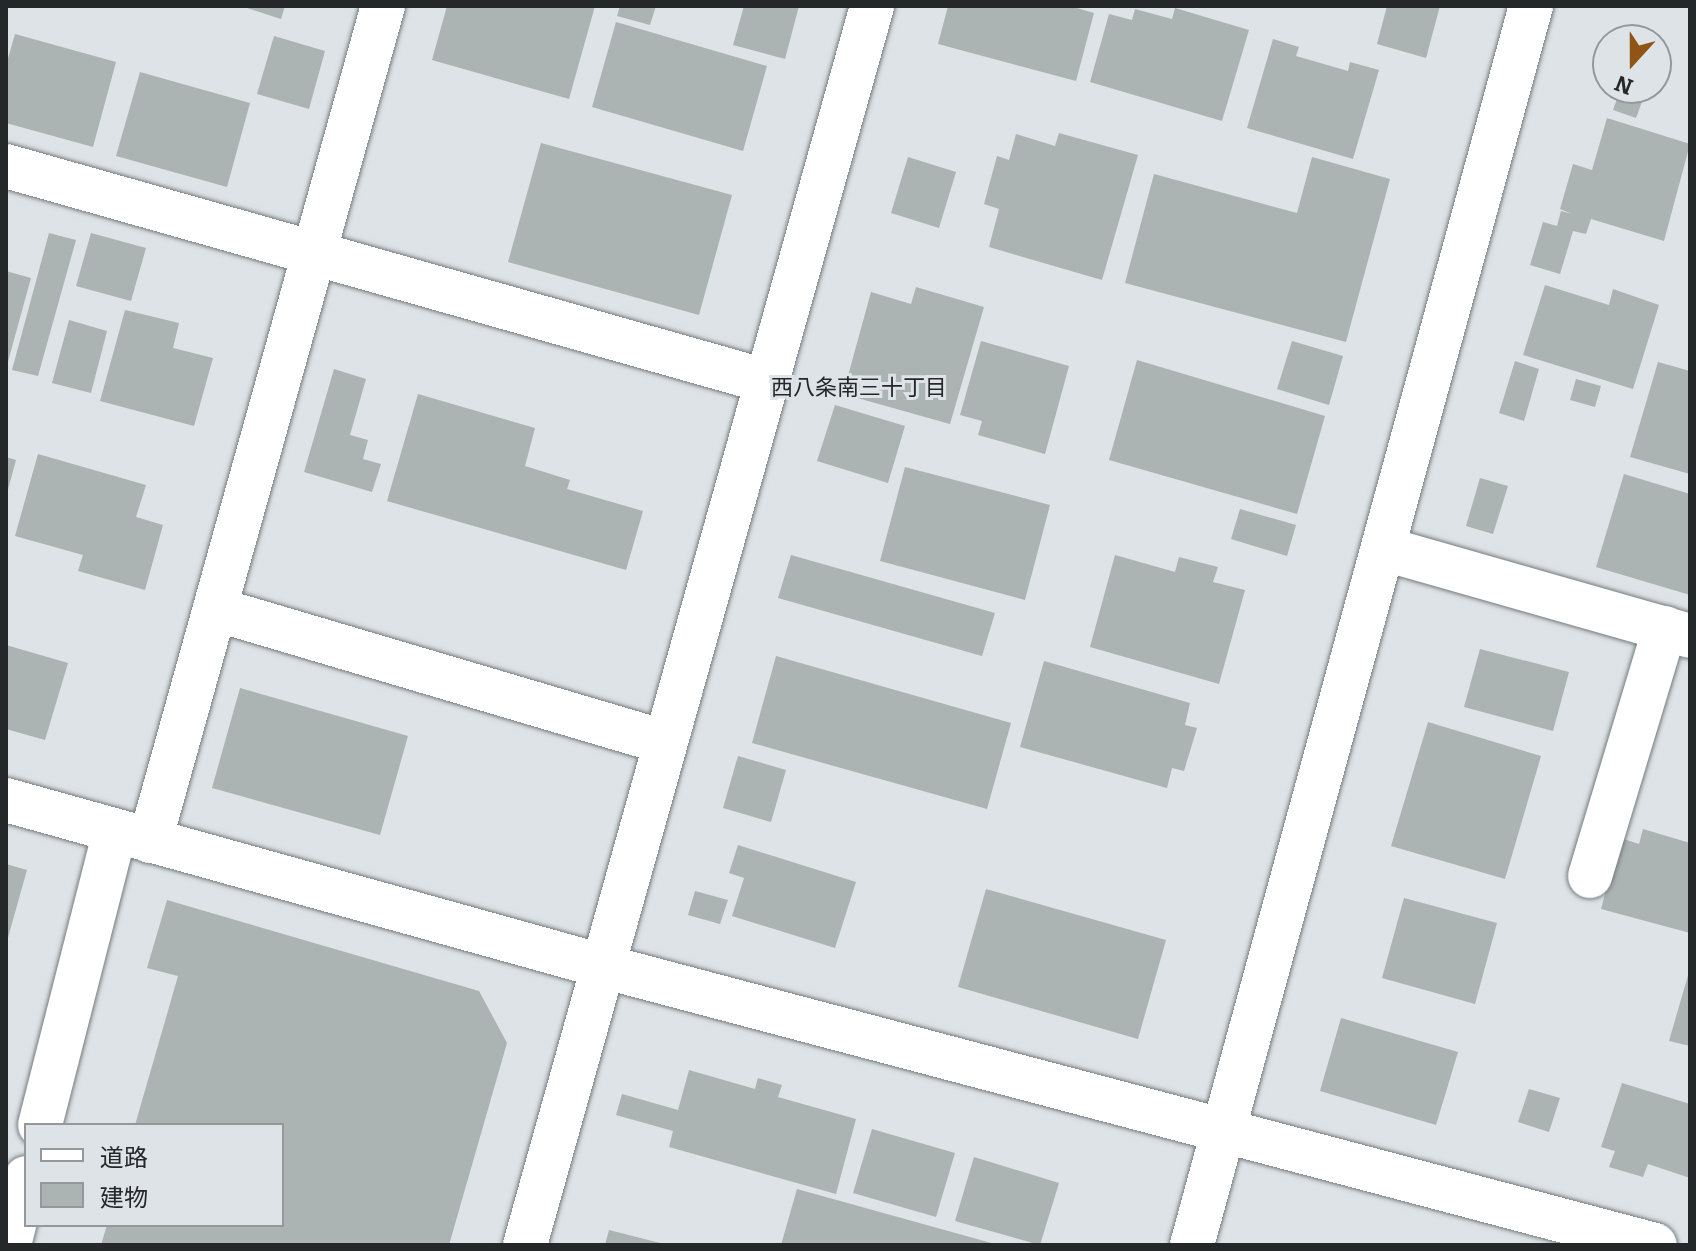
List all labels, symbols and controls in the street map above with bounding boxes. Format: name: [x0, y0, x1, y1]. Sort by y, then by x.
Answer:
north arrow: [1592, 24, 1672, 104]
text: N: [1611, 69, 1637, 101]
district label: 西八条南三十丁目: [771, 375, 947, 401]
legend: [24, 1123, 284, 1227]
text: 道路: [100, 1144, 148, 1172]
text: 建物: [100, 1184, 148, 1212]

